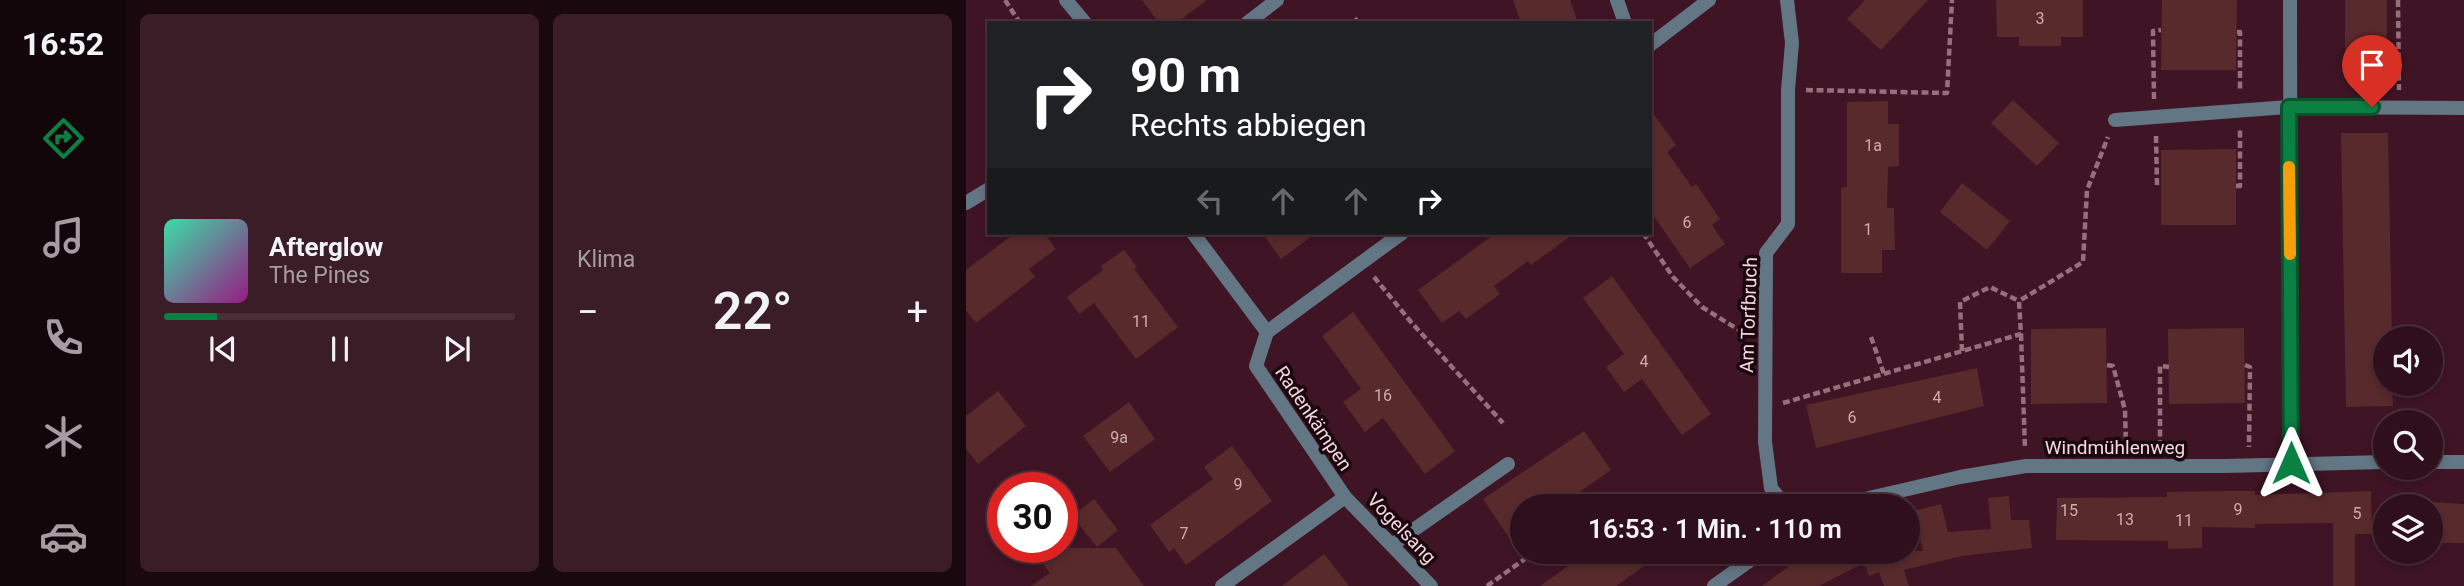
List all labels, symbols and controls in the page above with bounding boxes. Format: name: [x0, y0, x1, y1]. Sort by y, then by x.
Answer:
house number: 3: [2036, 9, 2045, 28]
text: 16:52: [22, 25, 104, 63]
pin: [2342, 35, 2402, 107]
icon: arrive: [2353, 46, 2391, 84]
text: 90 m: [1130, 47, 1241, 104]
icon: right: [1015, 49, 1106, 140]
text: Rechts abbiegen: [1130, 106, 1367, 144]
icon: directions: [39, 114, 88, 163]
house number: 1a: [1864, 136, 1882, 155]
icon: left: [1191, 182, 1229, 220]
icon: ahead: [1264, 182, 1302, 220]
icon: ahead: [1337, 182, 1375, 220]
icon: right: [1410, 182, 1448, 220]
icon: music: [39, 213, 88, 262]
house number: 6: [1683, 213, 1692, 232]
house number: 1: [1864, 220, 1873, 239]
text: Afterglow: [269, 232, 383, 262]
text: Klima: [577, 246, 635, 273]
street label: Am Torfbruch: [1735, 257, 1762, 373]
text: The Pines: [269, 262, 370, 289]
text: 22°: [713, 281, 792, 342]
text: −: [577, 290, 599, 334]
text: +: [906, 290, 928, 334]
house number: 11: [1132, 312, 1150, 331]
icon: phone: [39, 313, 88, 362]
map controls: [2373, 326, 2443, 564]
button: sound: [2373, 326, 2443, 396]
icon: previous: [204, 330, 242, 368]
icon: pause: [321, 330, 359, 368]
icon: next: [438, 330, 476, 368]
house number: 4: [1640, 352, 1649, 371]
street label: Radenkämpen: [1270, 362, 1357, 475]
house number: 16: [1374, 386, 1392, 405]
house number: 4: [1933, 388, 1942, 407]
house number: 6: [1848, 408, 1857, 427]
button: search: [2373, 410, 2443, 480]
icon: climate: [39, 412, 88, 461]
position arrow: [2254, 426, 2328, 500]
house number: 9a: [1110, 428, 1128, 447]
street label: Windmühlenweg: [2045, 436, 2185, 459]
speed limit sign: 30: [987, 472, 1078, 563]
house number: 9: [1234, 475, 1243, 494]
street label: Vogelsang: [1362, 488, 1441, 568]
button: layers: [2373, 494, 2443, 564]
house number: 9: [2234, 500, 2243, 519]
house number: 15: [2060, 501, 2078, 520]
house number: 5: [2353, 504, 2362, 523]
house number: 13: [2116, 510, 2134, 529]
house number: 11: [2175, 511, 2193, 530]
icon: car: [39, 512, 88, 561]
text: 16:53 · 1 Min. · 110 m: [1588, 514, 1842, 544]
house number: 7: [1180, 524, 1189, 543]

